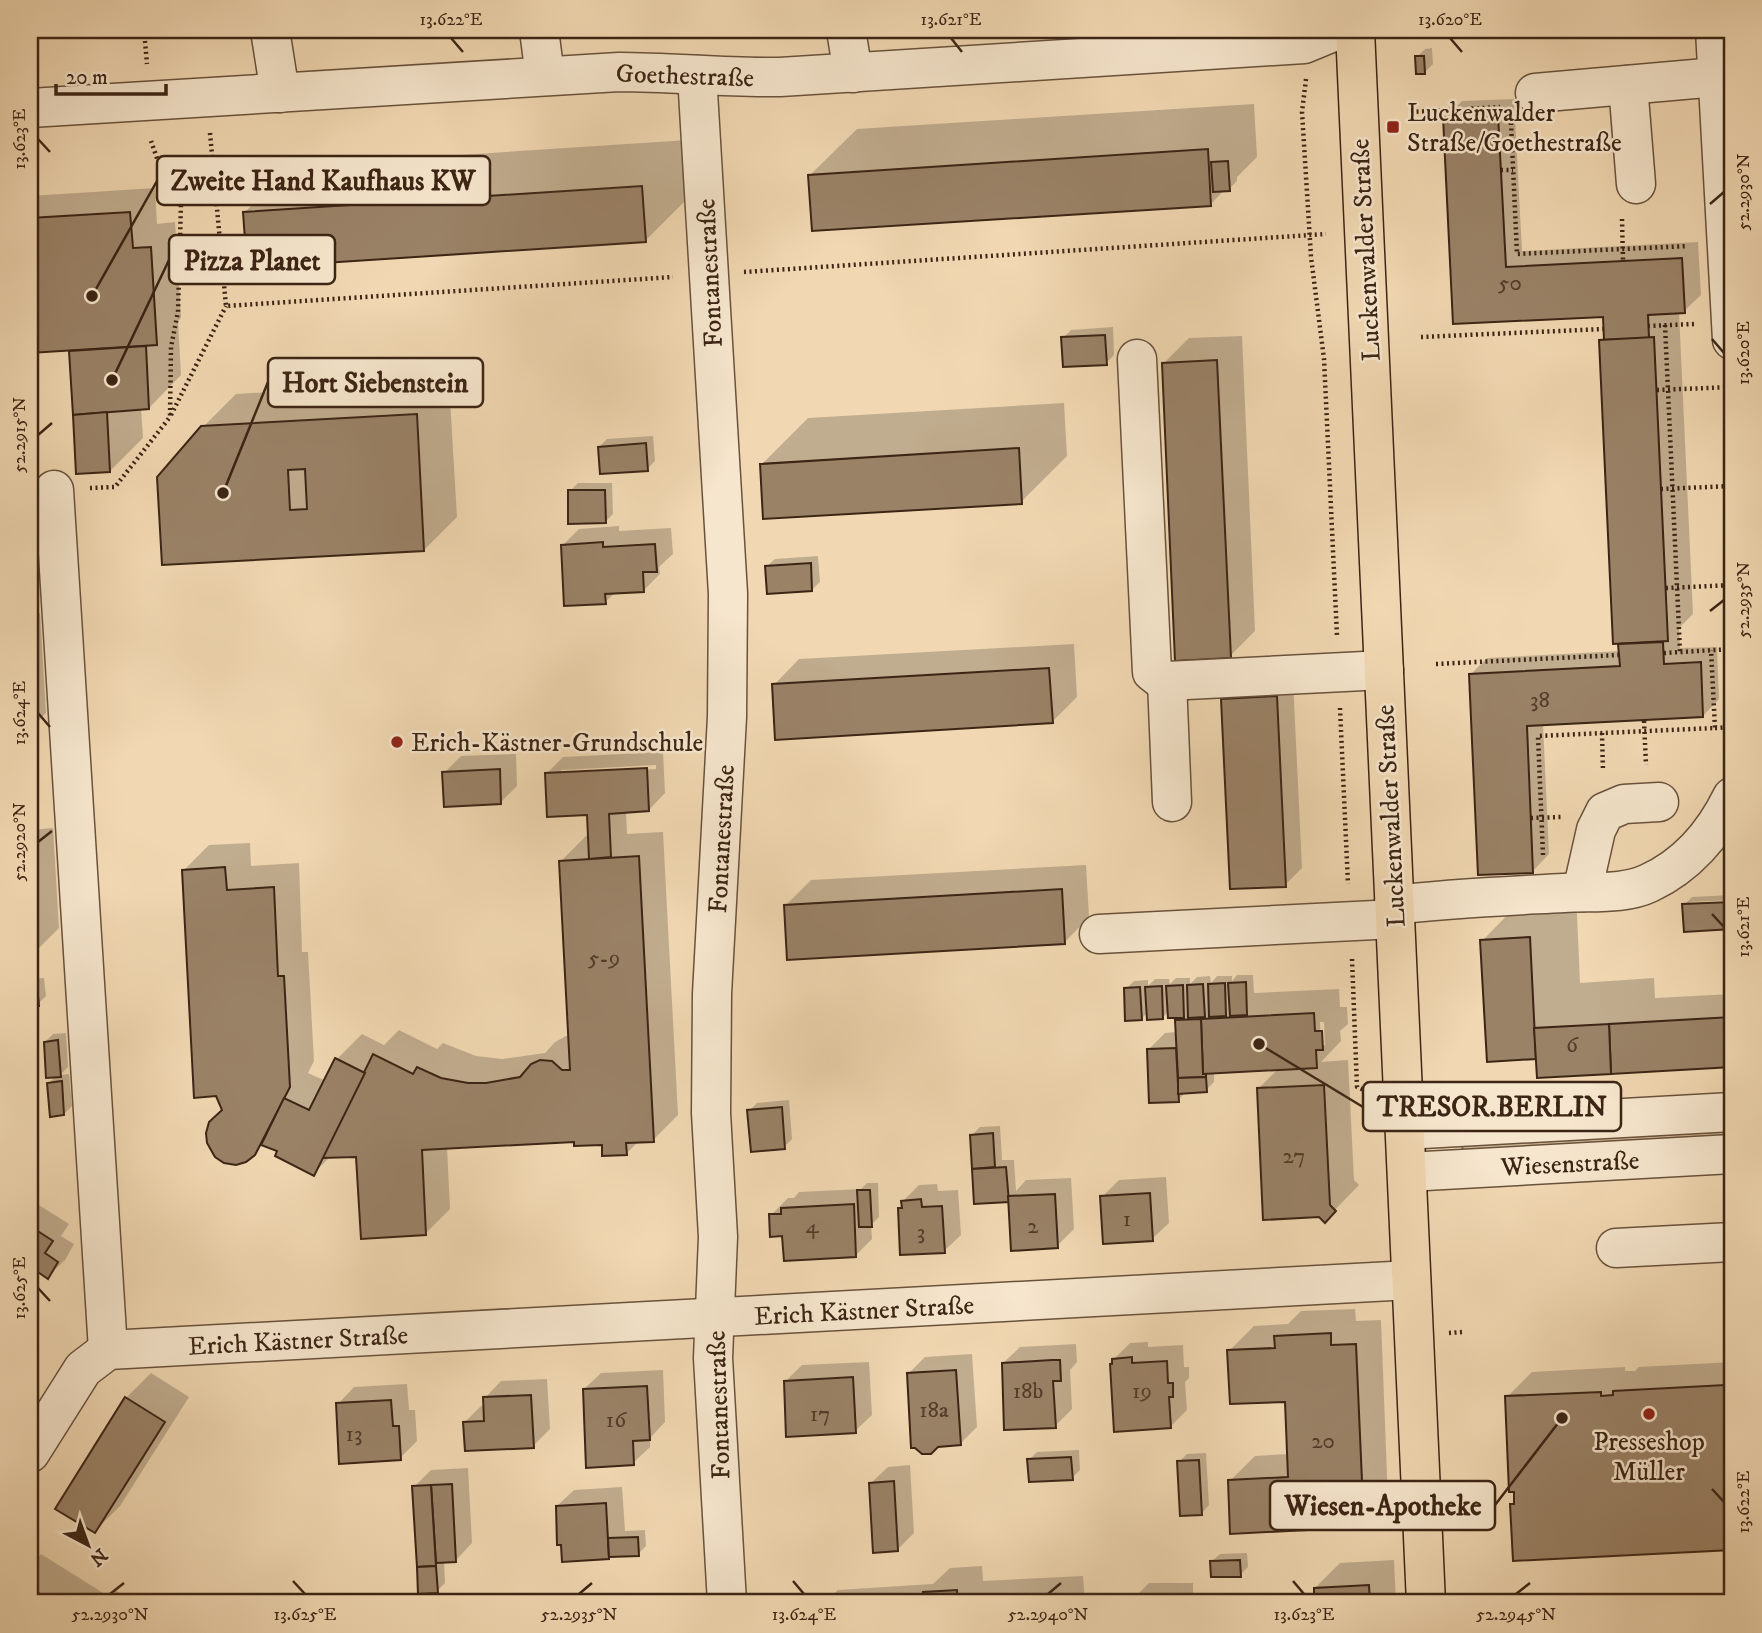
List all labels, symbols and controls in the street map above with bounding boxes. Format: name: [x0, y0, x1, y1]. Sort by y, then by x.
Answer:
text: 13.622°E: [419, 9, 483, 31]
text: 13.621°E: [921, 9, 982, 31]
text: 13.620°E: [1418, 9, 1482, 31]
scale bar: [56, 52, 166, 96]
street label: Goethestraße: [615, 58, 755, 95]
text: 20 m: [66, 65, 108, 91]
place label: Luckenwalder Straße/Goethestraße: [1407, 97, 1622, 160]
text: 13.623°E: [9, 108, 31, 170]
marker: Luckenwalder Straße/Goethestraße: [1385, 119, 1401, 135]
street label: Luckenwalder Straße: [1344, 138, 1389, 362]
text: 52.2930°N: [1733, 153, 1755, 231]
callout: Zweite Hand Kaufhaus KW: [157, 156, 490, 205]
text: Zweite Hand Kaufhaus KW: [171, 164, 477, 199]
street label: Fontanestraße: [690, 198, 731, 348]
callout: Pizza Planet: [169, 235, 335, 284]
text: Pizza Planet: [183, 244, 321, 279]
house number: 50: [1498, 269, 1522, 298]
text: 13.620°E: [1733, 321, 1755, 385]
callout: Hort Siebenstein: [268, 358, 483, 407]
text: Hort Siebenstein: [282, 366, 469, 401]
text: 52.2915°N: [9, 397, 31, 473]
text: 52.2935°N: [1733, 562, 1755, 638]
text: 13.624°E: [9, 680, 31, 745]
house number: 38: [1530, 686, 1550, 715]
street label: Luckenwalder Straße: [1369, 704, 1414, 928]
place label: Erich-Kästner-Grundschule: [411, 727, 703, 760]
marker: Erich-Kästner-Grundschule: [389, 734, 405, 750]
street label: Fontanestraße: [702, 764, 743, 914]
text: 52.2920°N: [9, 802, 31, 882]
text: 13.621°E: [1733, 896, 1755, 957]
house number: 5-9: [588, 944, 620, 973]
house number: 6: [1566, 1031, 1579, 1060]
callout: TRESOR.BERLIN: [1363, 1082, 1621, 1131]
text: TRESOR.BERLIN: [1376, 1090, 1607, 1125]
house number: 27: [1283, 1142, 1305, 1171]
street label: Wiesenstraße: [1499, 1144, 1640, 1185]
house number: 1: [1123, 1205, 1131, 1234]
house number: 4: [805, 1212, 819, 1241]
house number: 2: [1027, 1212, 1039, 1241]
house number: 3: [917, 1218, 925, 1247]
text: 13.625°E: [9, 1256, 31, 1320]
street label: Erich Kästner Straße: [753, 1289, 975, 1334]
street label: Erich Kästner Straße: [187, 1319, 409, 1364]
street label: Fontanestraße: [700, 1330, 739, 1480]
house number: 18b: [1013, 1377, 1043, 1406]
house number: 19: [1132, 1377, 1152, 1406]
house number: 18a: [919, 1396, 949, 1425]
house number: 17: [810, 1400, 830, 1429]
house number: 16: [606, 1406, 627, 1435]
marker: Presseshop Müller: [1641, 1406, 1657, 1422]
house number: 13: [345, 1420, 363, 1449]
place label: Presseshop Müller: [1593, 1426, 1705, 1489]
house number: 20: [1311, 1427, 1335, 1456]
text: 13.622°E: [1733, 1470, 1755, 1534]
callout: Wiesen-Apotheke: [1270, 1481, 1495, 1530]
text: Wiesen-Apotheke: [1283, 1489, 1482, 1524]
north arrow: [52, 1510, 122, 1580]
text: N: [84, 1543, 112, 1571]
text: 52.2930°N: [71, 1604, 149, 1626]
text: 13.625°E: [273, 1604, 337, 1626]
text: 52.2935°N: [541, 1604, 617, 1626]
text: 13.624°E: [772, 1604, 837, 1626]
text: 52.2940°N: [1008, 1604, 1089, 1626]
text: 13.623°E: [1273, 1604, 1335, 1626]
text: 52.2945°N: [1476, 1604, 1556, 1626]

